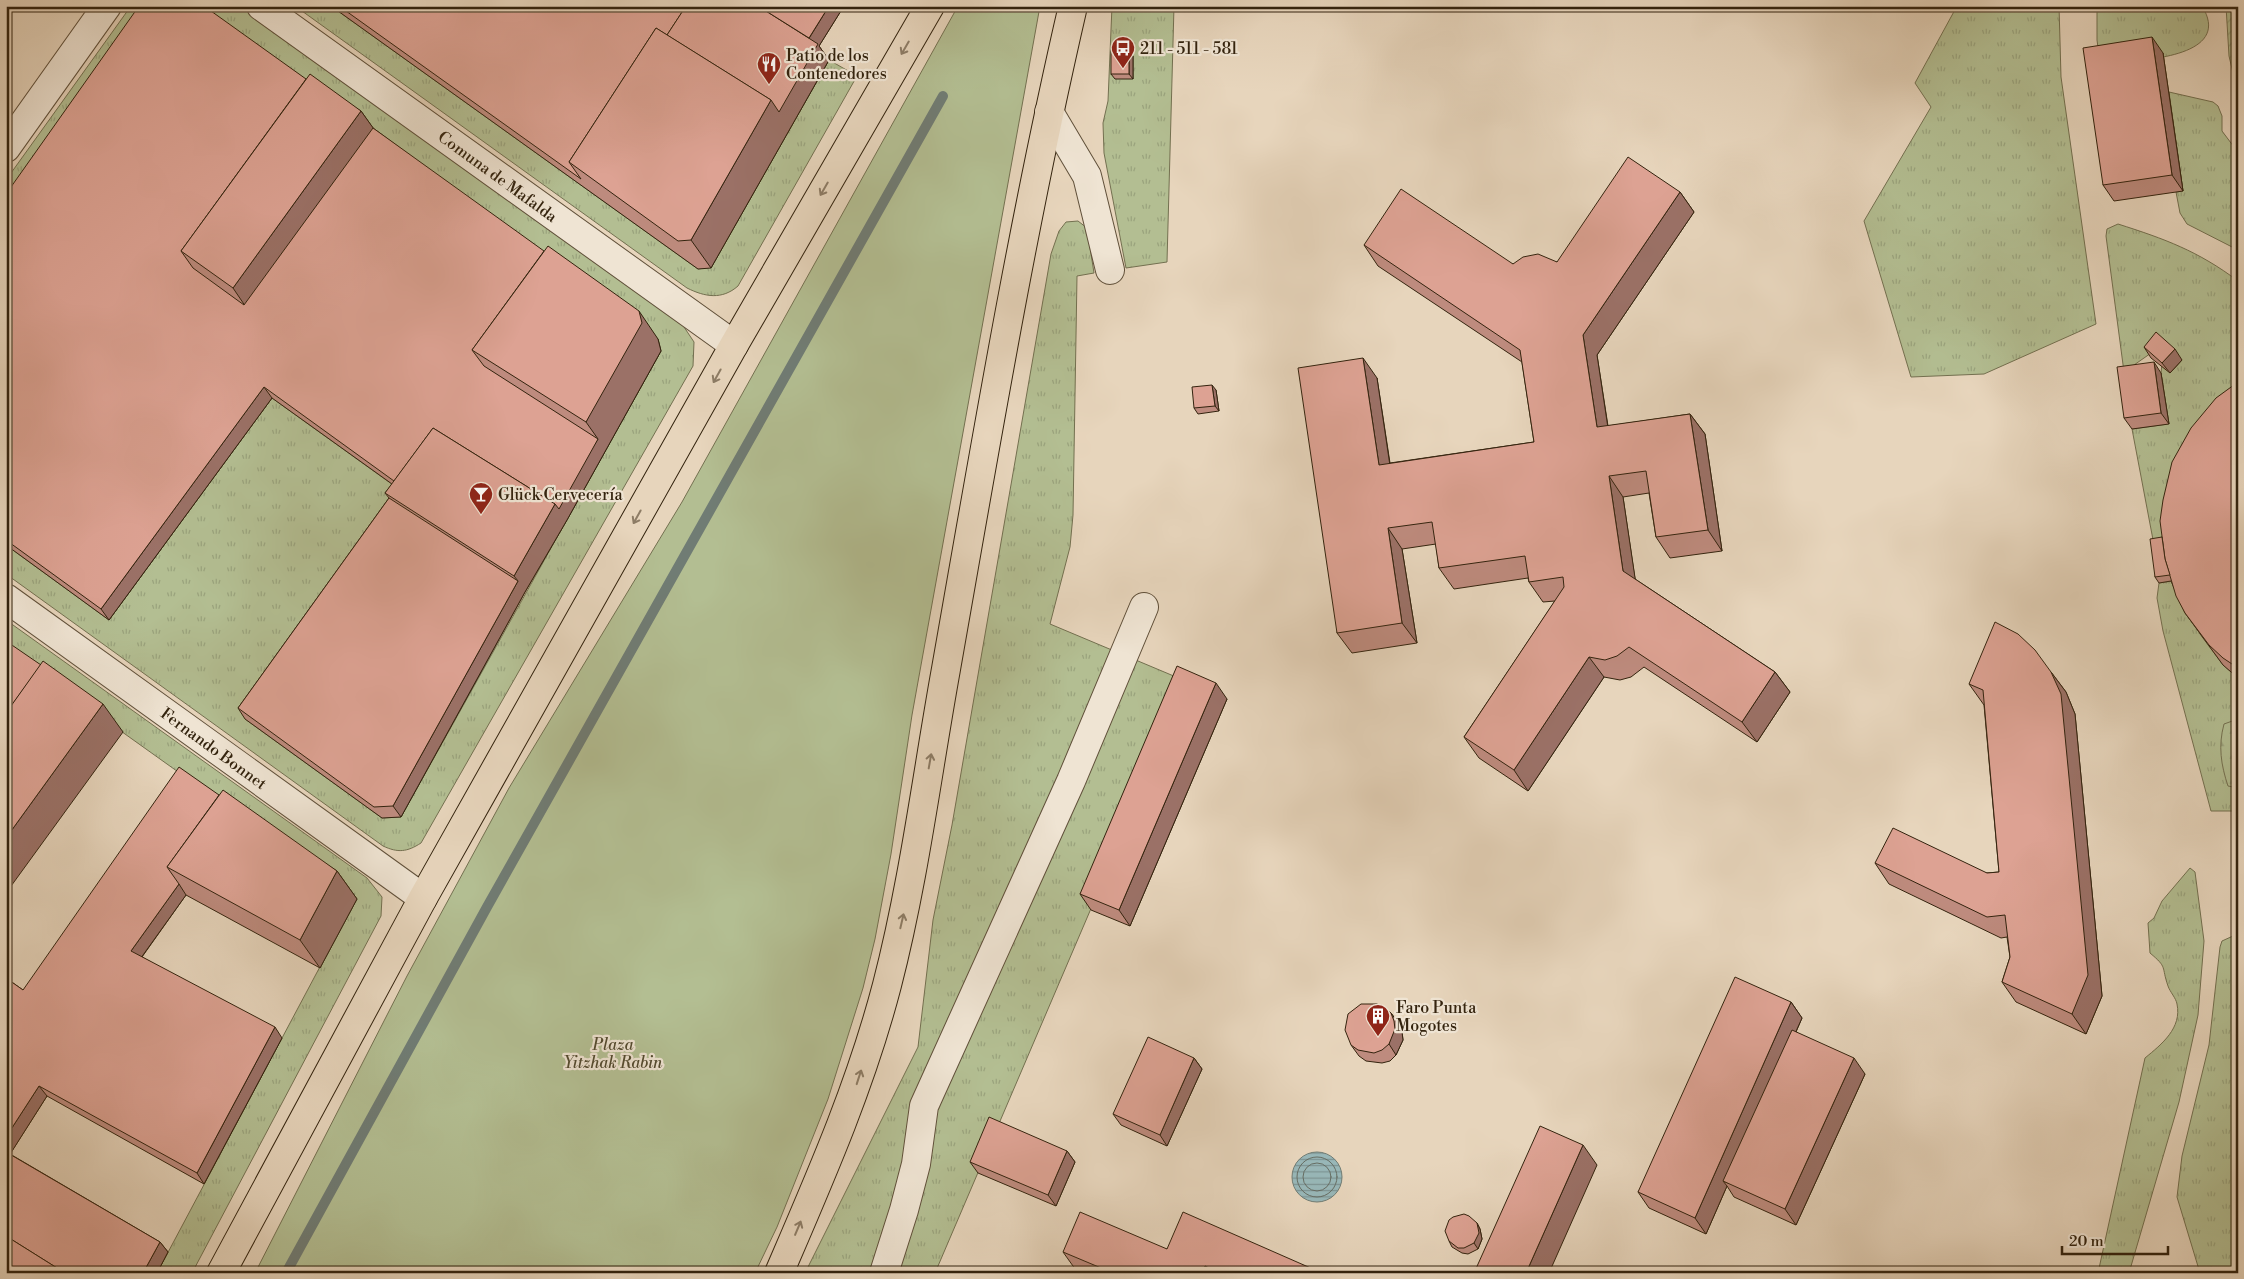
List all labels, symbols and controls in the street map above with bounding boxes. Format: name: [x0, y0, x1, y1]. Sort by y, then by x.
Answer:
bus stop icon: 211 - 511 - 581: [1110, 35, 1136, 69]
place label: 211 - 511 - 581: [1140, 39, 1238, 59]
one-way arrow: [900, 41, 910, 55]
place label: Patio de los Contenedores: [786, 46, 887, 84]
restaurant icon: Patio de los Contenedores: [756, 51, 782, 85]
street label: Comuna de Mafalda: [434, 127, 562, 227]
one-way arrow: [819, 182, 829, 197]
one-way arrow: [712, 368, 722, 383]
bar icon: Glück Cervecería: [468, 481, 494, 515]
place label: Glück Cervecería: [498, 485, 623, 505]
one-way arrow: [632, 510, 642, 525]
street label: Fernando Bonnet: [156, 704, 271, 794]
one-way arrow: [925, 753, 935, 769]
one-way arrow: [898, 913, 907, 929]
place label: Faro Punta Mogotes: [1396, 998, 1477, 1036]
building icon: Faro Punta Mogotes: [1365, 1003, 1391, 1037]
park label: Plaza Yitzhak Rabin: [564, 1035, 663, 1073]
one-way arrow: [855, 1070, 864, 1086]
one-way arrow: [794, 1221, 804, 1236]
scale bar: [2062, 1224, 2168, 1256]
text: 20 m: [2069, 1232, 2104, 1251]

